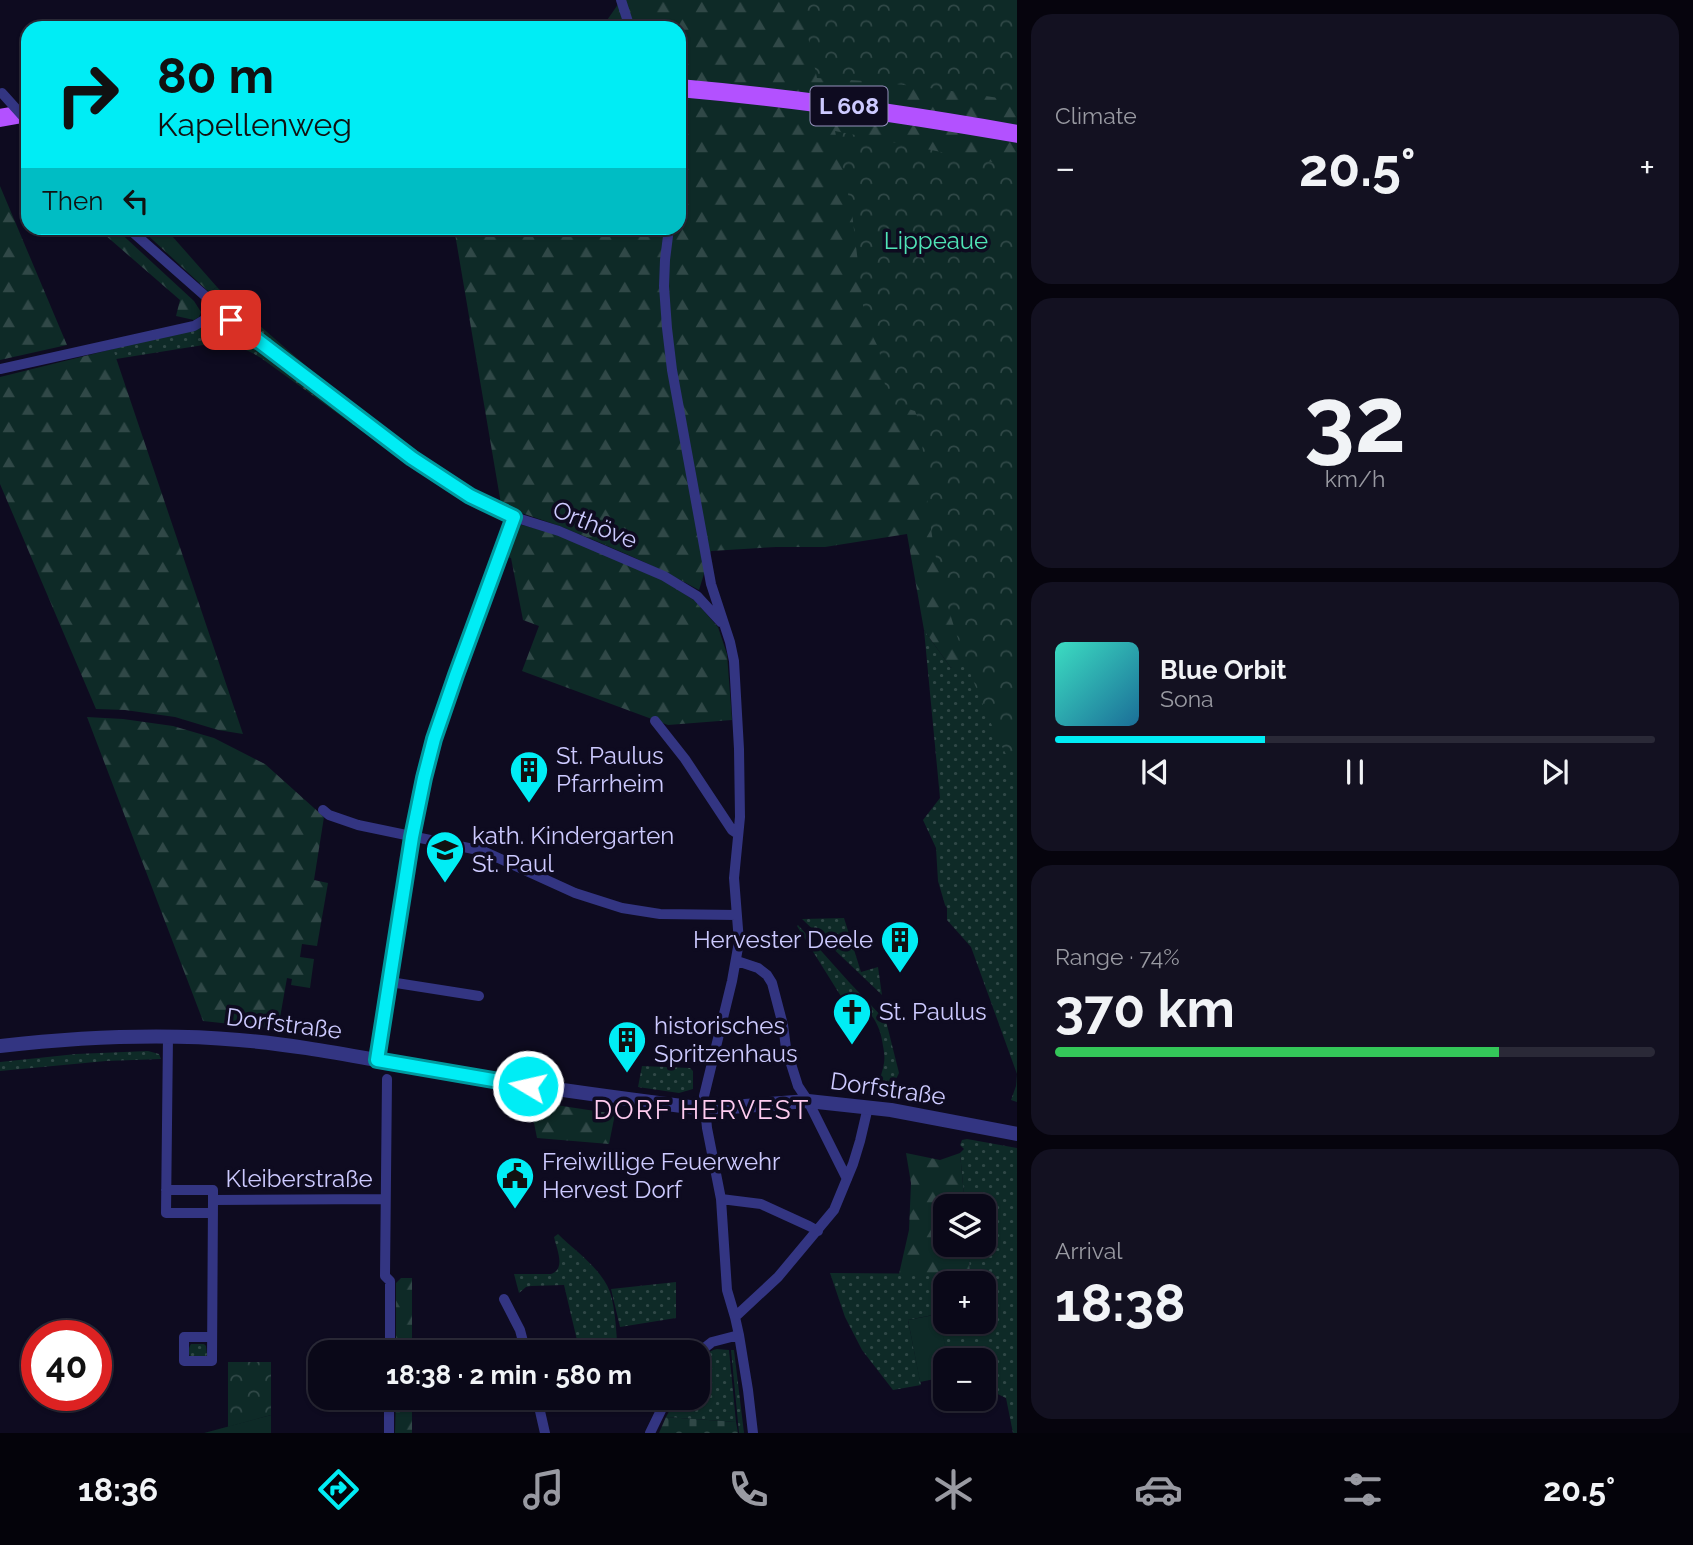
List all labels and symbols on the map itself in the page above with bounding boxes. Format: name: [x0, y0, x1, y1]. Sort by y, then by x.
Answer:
road number: L 608: [810, 86, 888, 125]
park label: Lippeaue: [884, 226, 988, 255]
pin: [201, 290, 261, 350]
street label: Orthöve: [549, 494, 642, 555]
place label: St. Paulus Pfarrheim: [556, 741, 664, 798]
building icon: St. Paulus Pfarrheim: [508, 749, 550, 804]
place label: kath. Kindergarten St. Paul: [472, 821, 674, 878]
school or university icon: kath. Kindergarten St. Paul: [424, 829, 466, 884]
building icon: Hervester Deele: [879, 919, 921, 974]
place label: Hervester Deele: [693, 925, 873, 954]
church icon: St. Paulus: [831, 991, 873, 1046]
place label: St. Paulus: [879, 997, 987, 1026]
street label: Dorfstraße: [225, 1002, 343, 1045]
place label: historisches Spritzenhaus: [654, 1011, 798, 1068]
building icon: historisches Spritzenhaus: [606, 1019, 648, 1074]
position arrow: [491, 1049, 565, 1123]
street label: Dorfstraße: [829, 1066, 948, 1111]
district label: DORF HERVEST: [594, 1095, 810, 1125]
place label: Freiwillige Feuerwehr Hervest Dorf: [542, 1147, 781, 1204]
public building icon: Freiwillige Feuerwehr Hervest Dorf: [494, 1155, 536, 1210]
street label: Kleiberstraße: [226, 1164, 373, 1193]
speed limit sign: 40: [21, 1320, 112, 1411]

